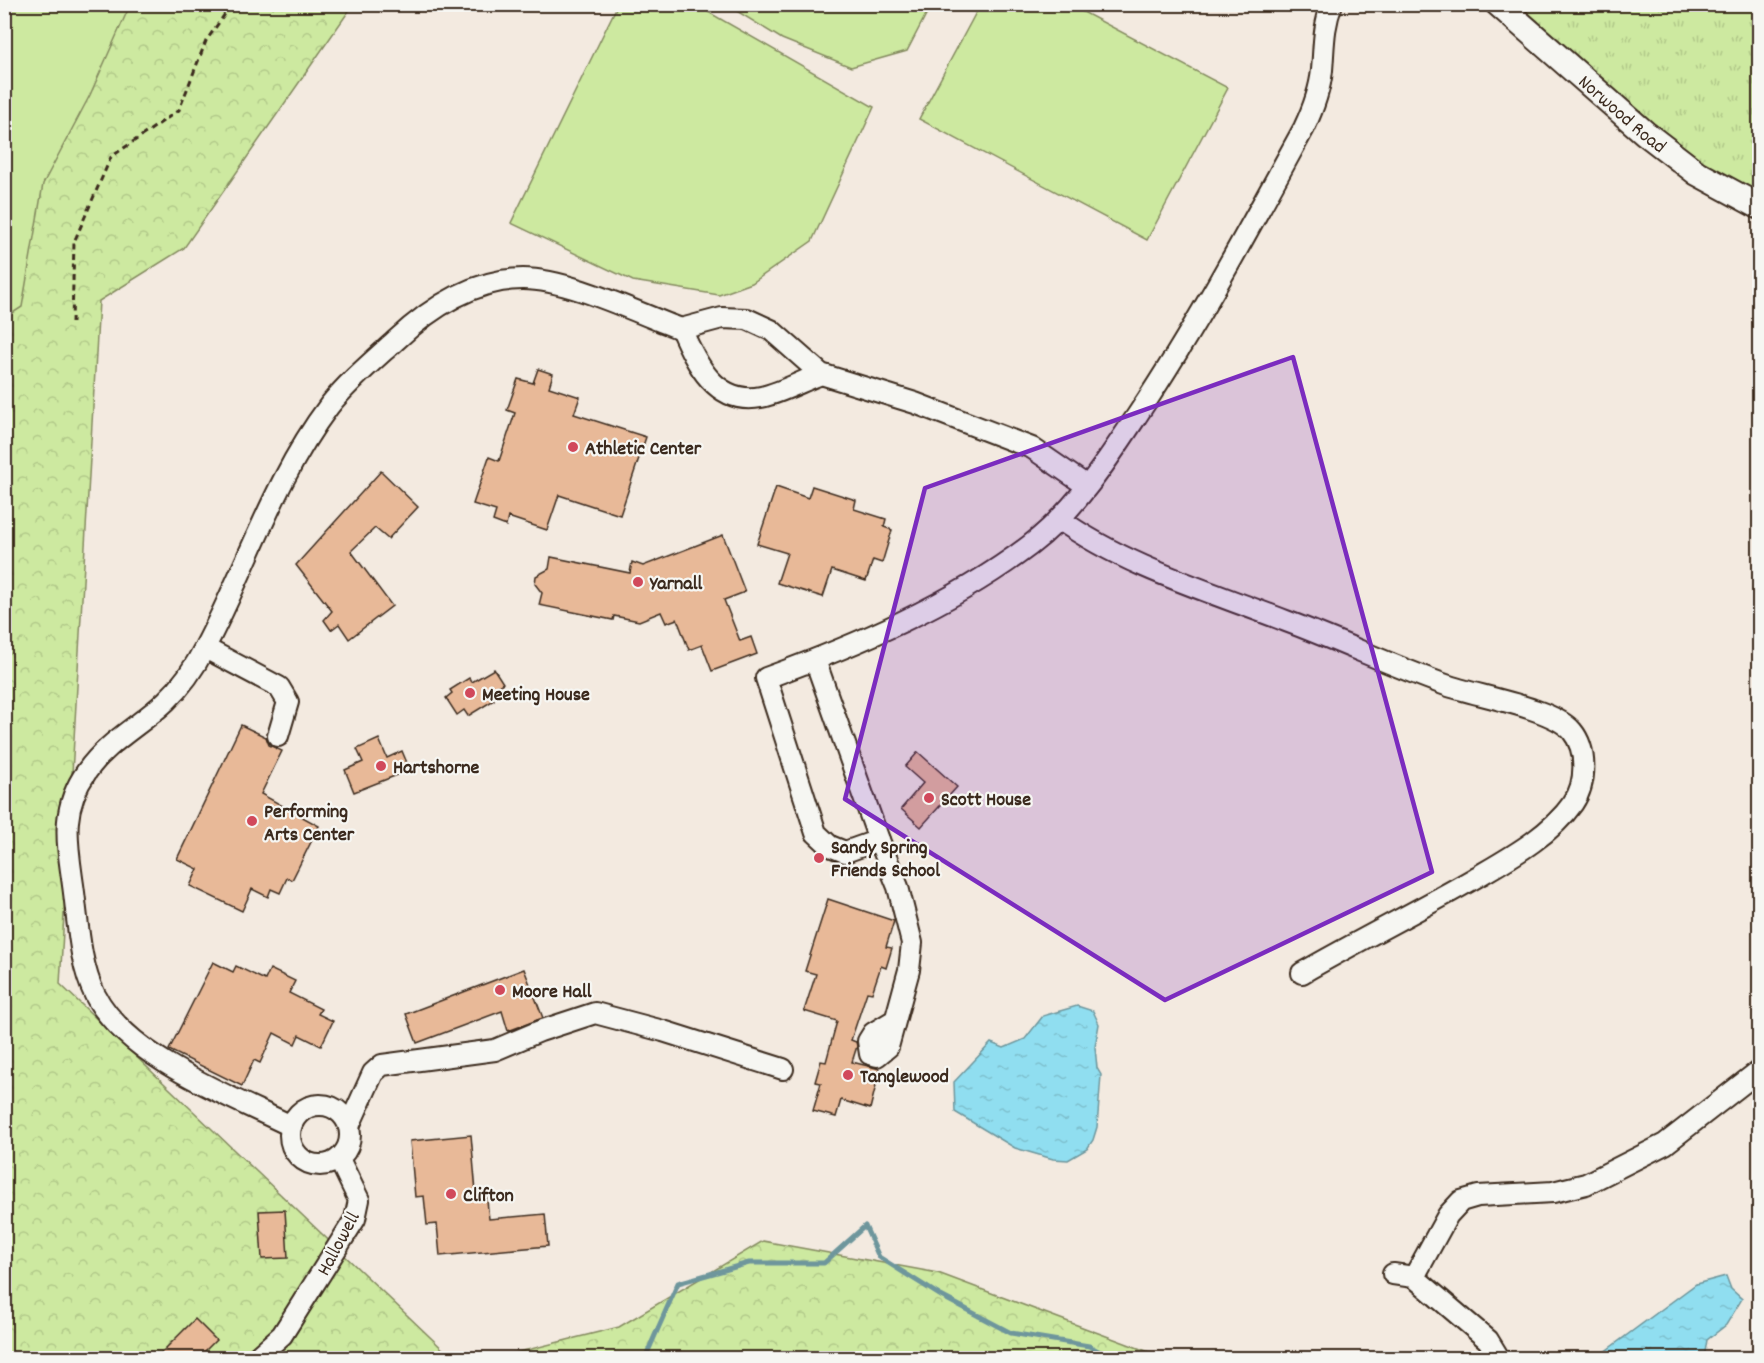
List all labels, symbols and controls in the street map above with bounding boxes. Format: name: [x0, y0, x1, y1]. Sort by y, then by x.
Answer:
street label: Norwood Road: [1571, 69, 1671, 161]
place label: Athletic Center: [585, 436, 702, 464]
marker: Athletic Center: [566, 440, 580, 454]
place label: Yarnall: [649, 571, 702, 599]
marker: Yarnall: [631, 575, 645, 589]
place label: Meeting House: [482, 682, 590, 710]
marker: Meeting House: [463, 686, 477, 700]
place label: Hartshorne: [393, 755, 480, 783]
marker: Hartshorne: [374, 759, 388, 773]
place label: Scott House: [941, 787, 1031, 815]
marker: Scott House: [922, 791, 936, 805]
place label: Performing Arts Center: [264, 799, 355, 850]
marker: Performing Arts Center: [245, 814, 259, 828]
place label: Sandy Spring Friends School: [831, 835, 940, 886]
marker: Sandy Spring Friends School: [812, 851, 826, 865]
place label: Moore Hall: [512, 979, 592, 1007]
marker: Moore Hall: [493, 983, 507, 997]
place label: Tanglewood: [860, 1064, 949, 1092]
marker: Tanglewood: [841, 1068, 855, 1082]
place label: Clifton: [463, 1183, 514, 1211]
marker: Clifton: [444, 1187, 458, 1201]
street label: Hallowell: [311, 1207, 368, 1282]

